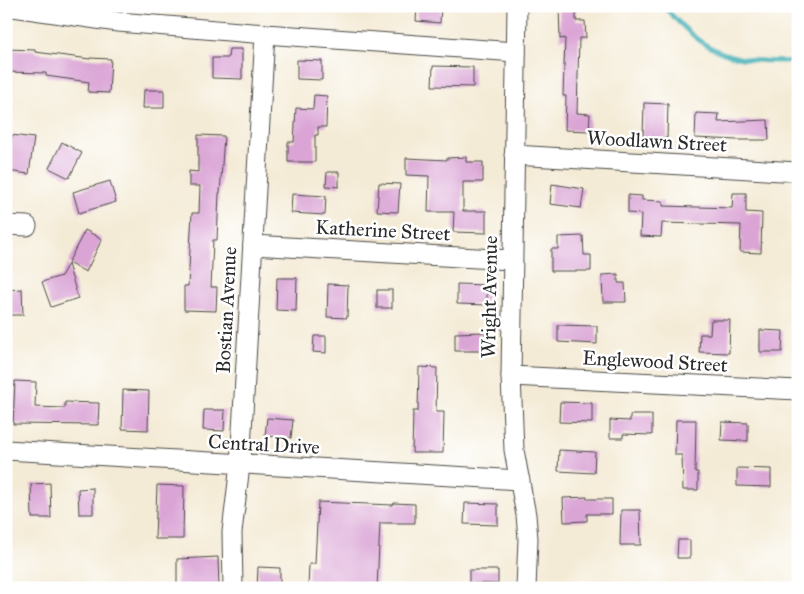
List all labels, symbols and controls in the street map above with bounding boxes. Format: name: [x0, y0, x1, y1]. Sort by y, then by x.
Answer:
street label: Woodlawn Street: [586, 125, 728, 157]
street label: Katherine Street: [315, 214, 451, 246]
street label: Wright Avenue: [476, 235, 503, 359]
street label: Bostian Avenue: [211, 246, 241, 374]
street label: Englewood Street: [582, 345, 728, 378]
street label: Central Drive: [208, 429, 320, 459]

